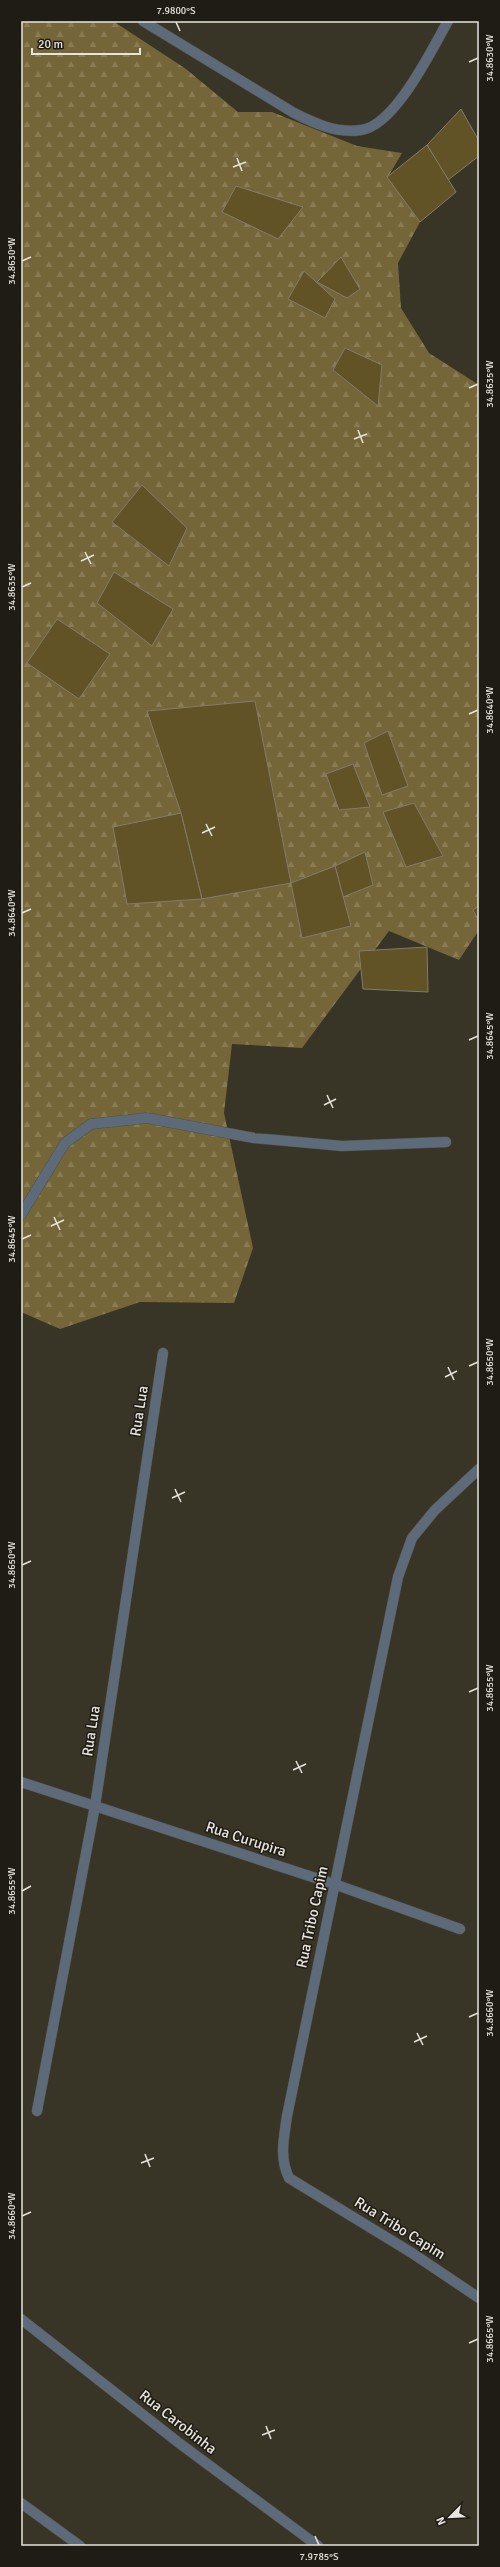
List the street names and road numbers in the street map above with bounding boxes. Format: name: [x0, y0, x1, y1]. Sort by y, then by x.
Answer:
street label: Rua Lua: [126, 1384, 152, 1438]
street label: Rua Lua: [78, 1704, 104, 1758]
street label: Rua Curupira: [203, 1818, 289, 1860]
street label: Rua Tribo Capim: [292, 1864, 332, 1970]
street label: Rua Tribo Capim: [351, 2193, 449, 2263]
street label: Rua Carobinha: [136, 2386, 220, 2458]

